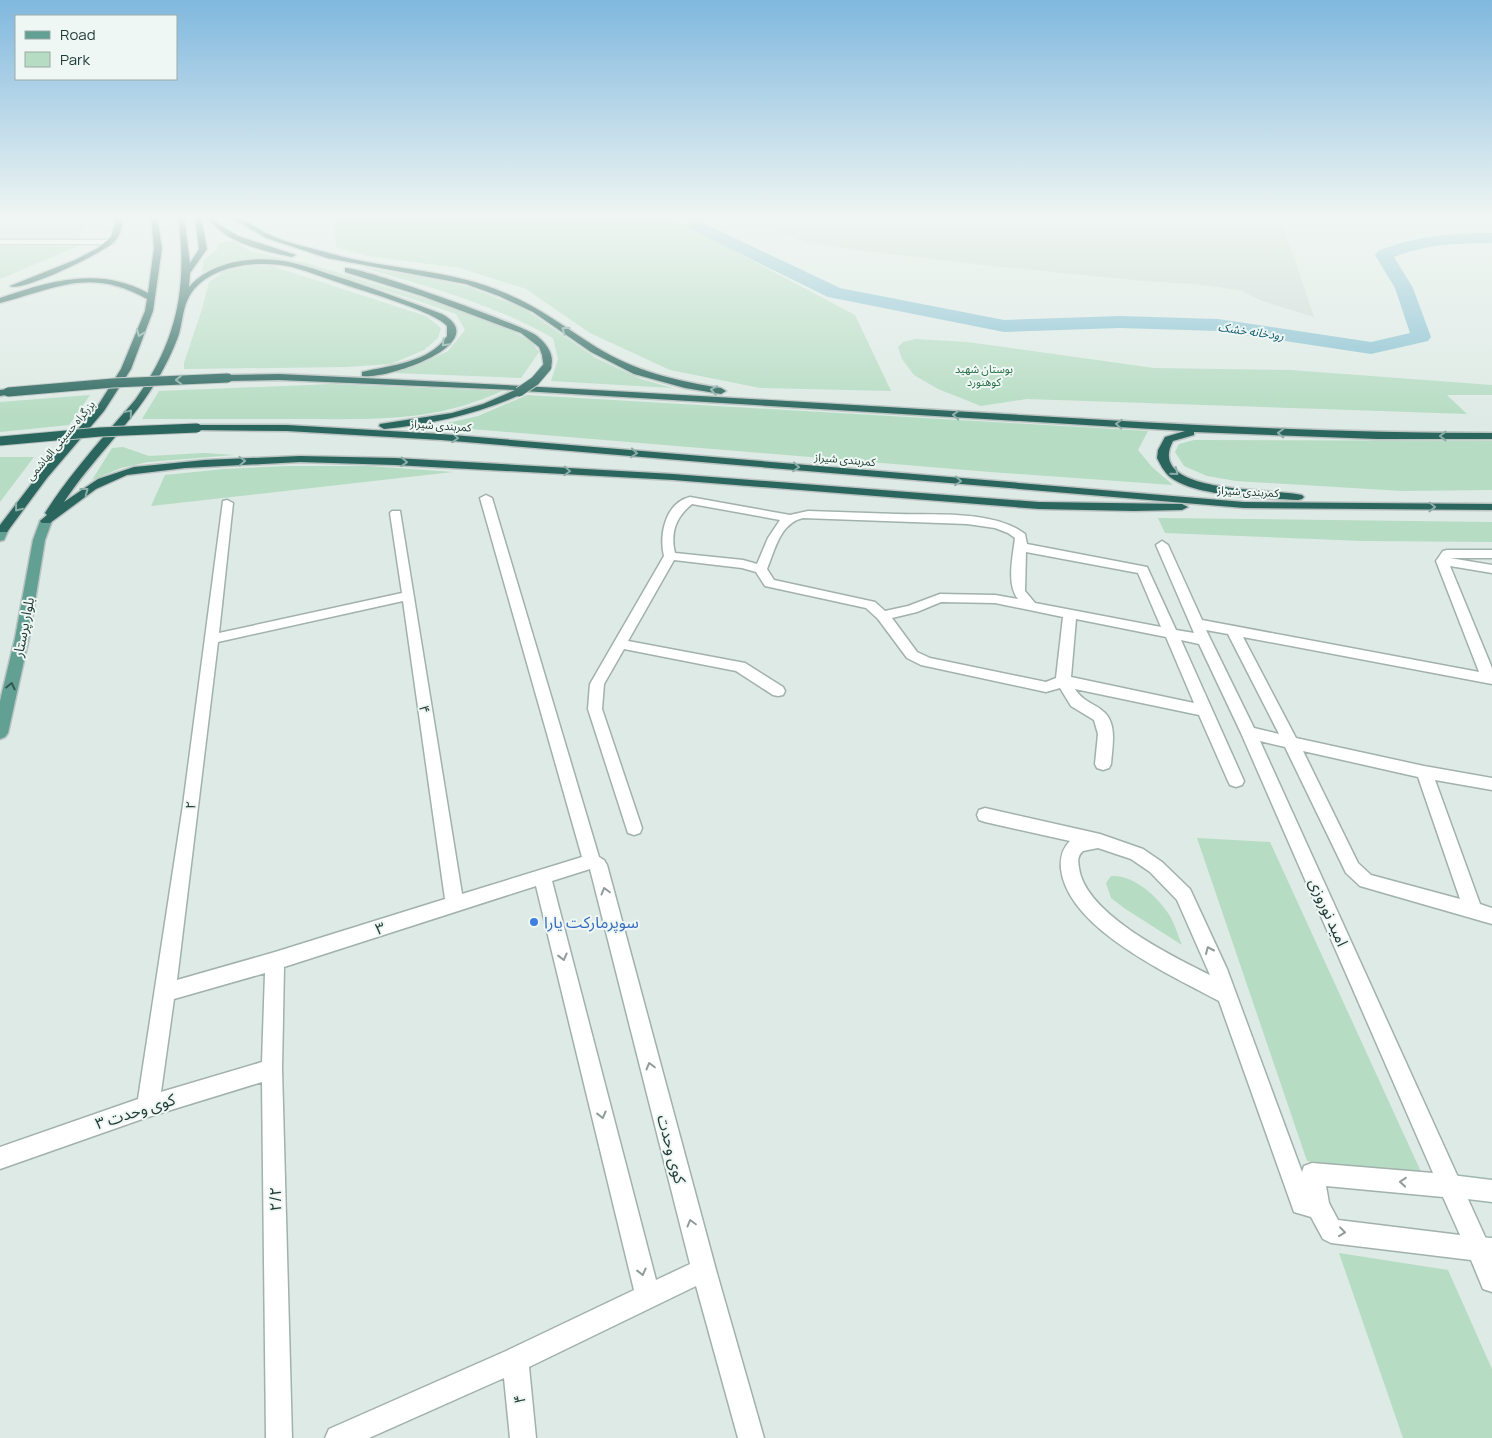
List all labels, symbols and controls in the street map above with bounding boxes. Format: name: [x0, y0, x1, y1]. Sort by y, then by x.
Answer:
legend: [15, 15, 178, 80]
text: Road: [60, 24, 96, 45]
text: Park: [60, 49, 90, 70]
water label: رودخانه خشک: [1217, 318, 1286, 344]
one-way arrow: [136, 328, 147, 337]
one-way arrow: [562, 328, 571, 336]
one-way arrow: [441, 338, 450, 347]
park label: بوستان شهید کوهنورد: [955, 361, 1013, 389]
one-way arrow: [175, 375, 182, 385]
one-way arrow: [710, 386, 718, 396]
street label: بزرگراه حسینی الهاشمی: [22, 397, 98, 483]
one-way arrow: [952, 409, 960, 420]
one-way arrow: [123, 410, 132, 419]
street label: کمربندی شیراز: [409, 415, 473, 435]
one-way arrow: [1114, 419, 1122, 430]
one-way arrow: [1277, 428, 1285, 439]
one-way arrow: [1439, 431, 1447, 441]
one-way arrow: [451, 432, 459, 443]
one-way arrow: [631, 447, 639, 458]
street label: کمربندی شیراز: [813, 449, 877, 469]
one-way arrow: [238, 455, 246, 466]
one-way arrow: [401, 457, 409, 467]
one-way arrow: [793, 461, 801, 472]
one-way arrow: [563, 466, 571, 477]
one-way arrow: [1170, 467, 1179, 476]
one-way arrow: [954, 476, 962, 487]
street label: کمربندی شیراز: [1216, 482, 1280, 500]
one-way arrow: [79, 488, 89, 497]
one-way arrow: [1429, 502, 1437, 512]
one-way arrow: [15, 503, 24, 512]
street label: بلوار پرستار: [8, 595, 39, 660]
one-way arrow: [5, 681, 16, 690]
street label: ۴: [415, 704, 435, 714]
street label: ۲: [180, 800, 200, 810]
street label: امید نوروزی: [1304, 874, 1354, 950]
one-way arrow: [600, 887, 611, 896]
place label: سوپرمارکت یارا: [544, 911, 639, 933]
street label: ۳: [372, 916, 388, 940]
marker: سوپرمارکت یارا: [528, 916, 540, 928]
one-way arrow: [1205, 946, 1215, 955]
one-way arrow: [557, 953, 568, 962]
one-way arrow: [645, 1061, 656, 1070]
street label: کوی وحدت ۳: [92, 1088, 178, 1134]
one-way arrow: [596, 1110, 607, 1119]
street label: کوی وحدت: [652, 1112, 692, 1186]
one-way arrow: [1399, 1177, 1407, 1188]
street label: ۲/۲: [264, 1187, 286, 1211]
one-way arrow: [686, 1218, 697, 1227]
one-way arrow: [1338, 1226, 1346, 1237]
one-way arrow: [636, 1268, 646, 1276]
street label: ۴: [508, 1393, 530, 1405]

